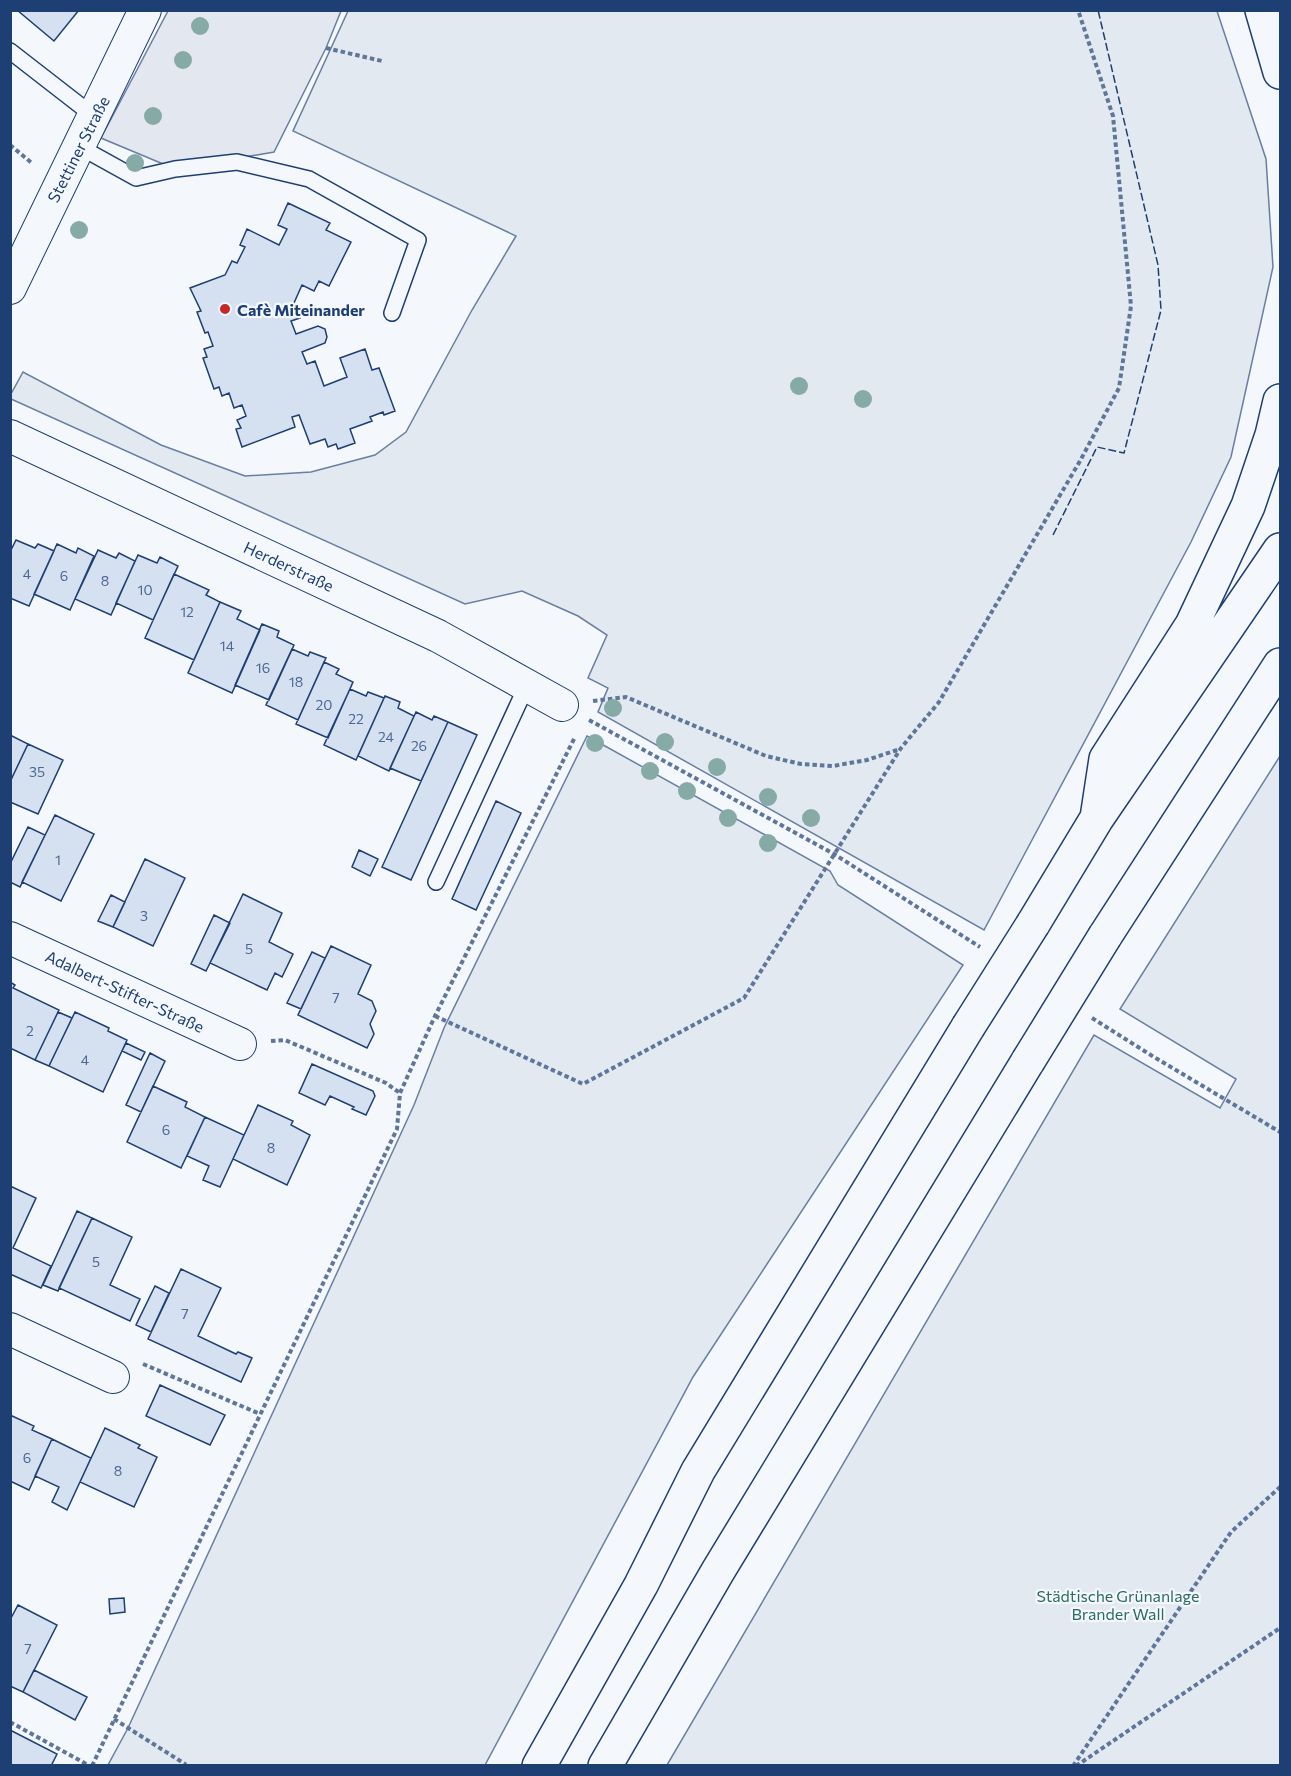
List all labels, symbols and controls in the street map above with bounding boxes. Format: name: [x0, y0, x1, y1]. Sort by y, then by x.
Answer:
street label: Stettiner Straße: [43, 93, 113, 205]
place label: Cafè Miteinander: [237, 300, 365, 319]
marker: Cafè Miteinander: [218, 302, 232, 316]
street label: Herderstraße: [241, 537, 337, 595]
house number: 4: [23, 565, 32, 582]
house number: 6: [60, 567, 68, 584]
house number: 8: [101, 572, 109, 589]
house number: 10: [137, 581, 153, 598]
house number: 12: [180, 603, 194, 620]
house number: 14: [220, 637, 235, 654]
house number: 16: [256, 659, 270, 676]
house number: 18: [289, 673, 303, 690]
house number: 20: [316, 696, 332, 713]
house number: 22: [348, 710, 364, 727]
house number: 24: [378, 728, 395, 745]
house number: 26: [411, 737, 427, 754]
house number: 35: [29, 763, 45, 780]
house number: 1: [55, 851, 61, 868]
house number: 3: [140, 907, 148, 924]
house number: 5: [245, 940, 253, 957]
street label: Adalbert-Stifter-Straße: [43, 946, 207, 1036]
house number: 7: [332, 989, 340, 1006]
house number: 2: [26, 1022, 34, 1039]
house number: 4: [81, 1051, 90, 1068]
house number: 6: [162, 1121, 170, 1138]
house number: 8: [267, 1139, 275, 1156]
house number: 5: [92, 1253, 100, 1270]
house number: 7: [181, 1305, 189, 1322]
house number: 6: [23, 1449, 31, 1466]
house number: 8: [114, 1462, 122, 1479]
park label: Städtische Grünanlage Brander Wall: [1037, 1586, 1200, 1623]
house number: 7: [24, 1640, 32, 1657]

